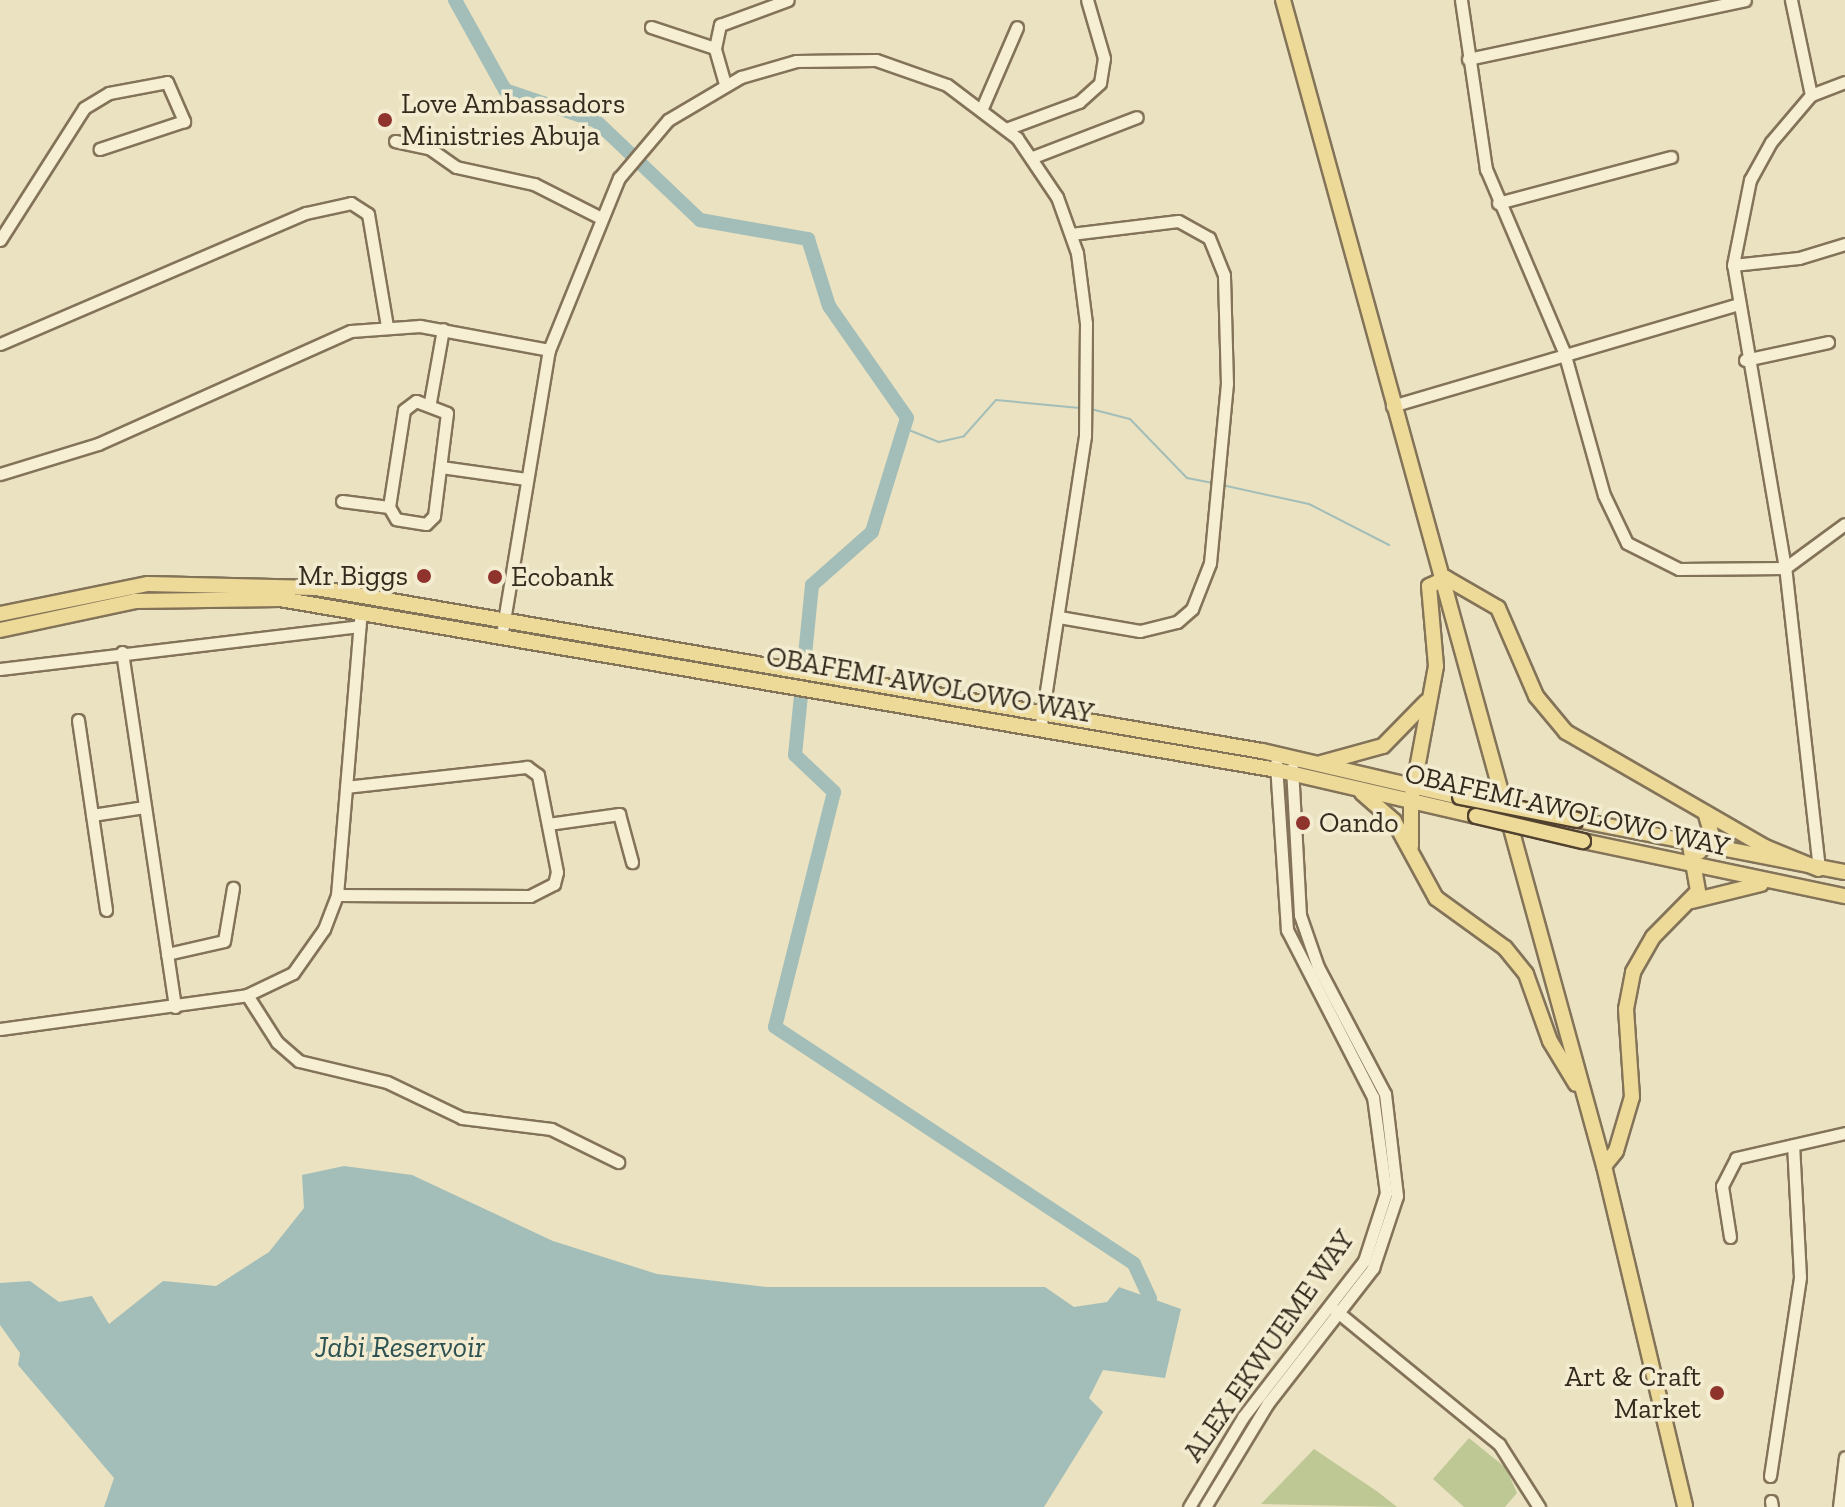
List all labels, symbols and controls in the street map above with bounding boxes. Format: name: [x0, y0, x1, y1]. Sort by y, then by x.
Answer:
place label: Love Ambassadors Ministries Abuja: [401, 87, 626, 153]
marker: Love Ambassadors Ministries Abuja: [376, 111, 394, 129]
place label: Mr Biggs: [297, 559, 408, 593]
place label: Ecobank: [511, 560, 614, 594]
marker: Mr Biggs: [415, 567, 433, 585]
marker: Ecobank: [486, 568, 504, 586]
street label: OBAFEMI AWOLOWO WAY: [763, 639, 1097, 731]
street label: OBAFEMI AWOLOWO WAY: [1400, 756, 1734, 864]
place label: Oando: [1319, 806, 1399, 840]
marker: Oando: [1294, 814, 1312, 832]
street label: ALEX EKWUEME WAY: [1176, 1223, 1362, 1469]
water label: Jabi Reservoir: [315, 1329, 485, 1365]
place label: Art & Craft Market: [1565, 1360, 1701, 1426]
marker: Art & Craft Market: [1708, 1384, 1726, 1402]

